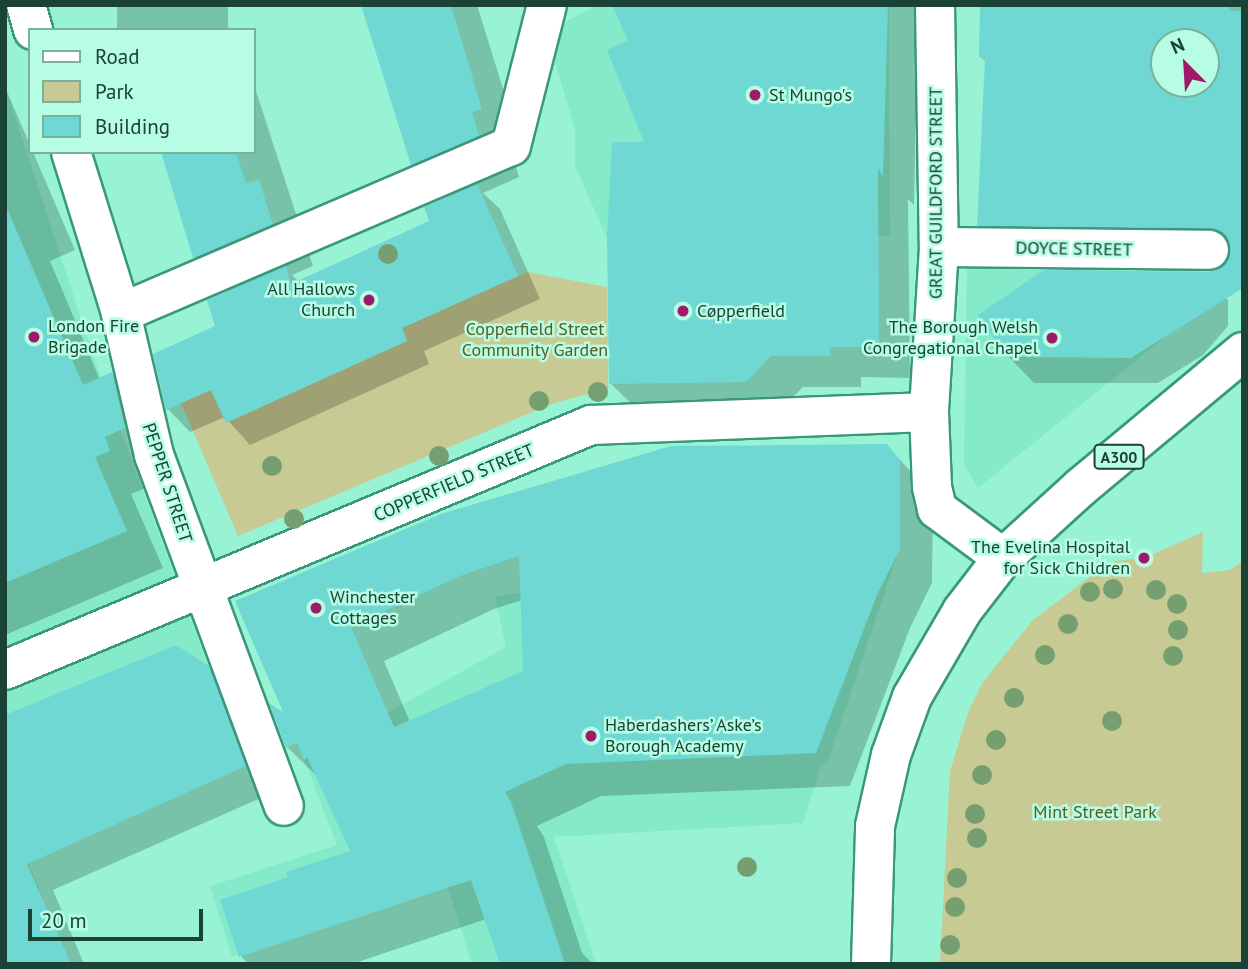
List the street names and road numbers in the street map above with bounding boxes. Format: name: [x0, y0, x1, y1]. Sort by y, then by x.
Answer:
street label: GREAT GUILDFORD STREET: [925, 86, 947, 300]
street label: DOYCE STREET: [1015, 237, 1133, 261]
street label: PEPPER STREET: [137, 420, 197, 546]
street label: COPPERFIELD STREET: [371, 439, 537, 527]
road number: A300: [1093, 445, 1145, 470]

